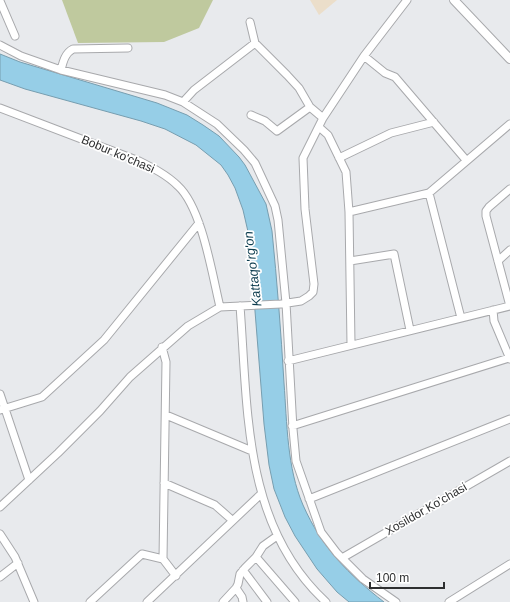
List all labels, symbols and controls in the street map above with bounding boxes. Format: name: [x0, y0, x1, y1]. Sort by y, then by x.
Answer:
street label: Bobur ko'chasi: [79, 132, 157, 176]
water label: Kattaqo'rg'on: [240, 230, 265, 307]
street label: Xosildor Ko’chasi: [383, 480, 469, 538]
scale bar: [370, 564, 444, 590]
text: 100 m: [376, 571, 409, 585]

